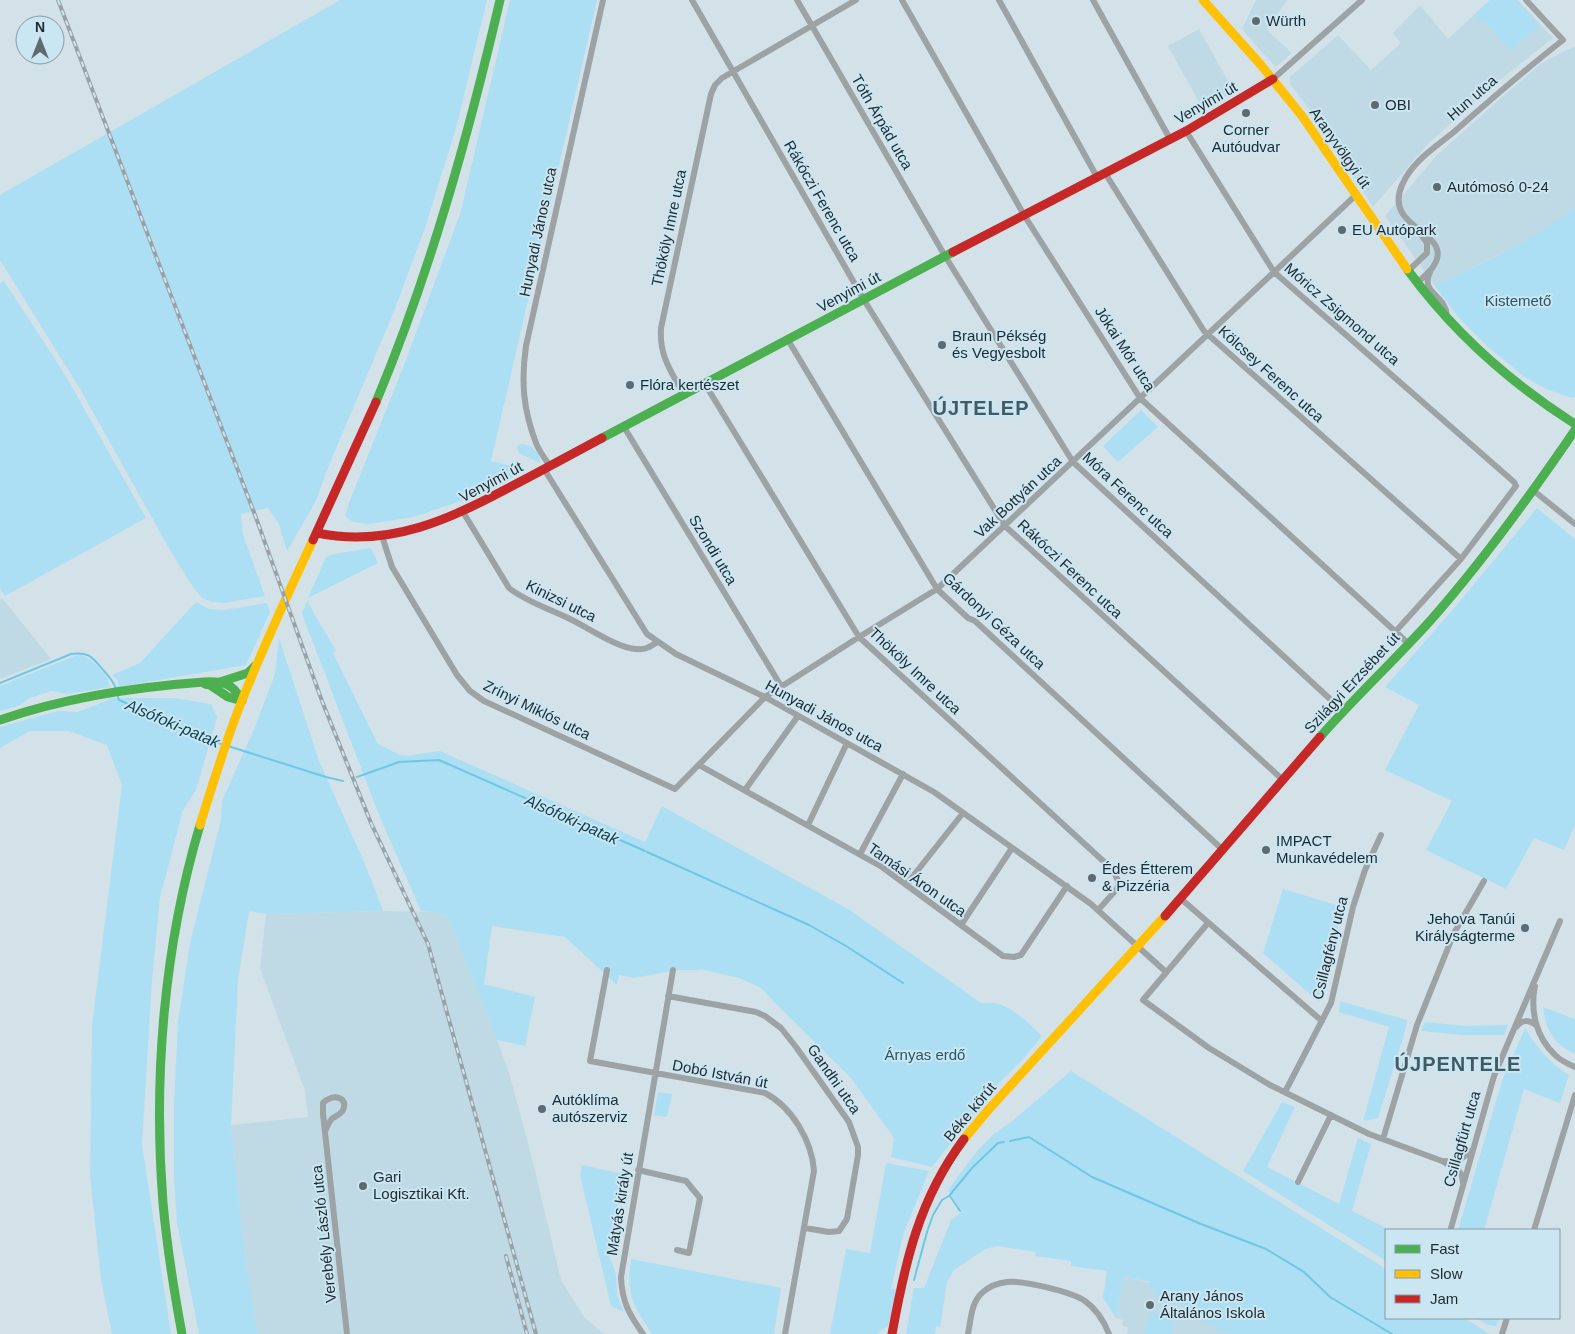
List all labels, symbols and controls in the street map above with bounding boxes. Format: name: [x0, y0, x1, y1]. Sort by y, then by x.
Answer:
place label: Würth: [1266, 12, 1306, 29]
north arrow: [15, 15, 65, 65]
marker: Würth: [1250, 15, 1262, 27]
text: N: [35, 19, 45, 35]
street label: Tóth Árpád utca: [848, 71, 917, 173]
street label: Hun utca: [1443, 71, 1500, 124]
street label: Venyimi út: [1172, 77, 1241, 127]
place label: OBI: [1385, 96, 1411, 113]
marker: OBI: [1369, 99, 1381, 111]
street label: Aranyvölgyi út: [1306, 104, 1375, 192]
marker: Corner Autóudvar: [1240, 107, 1252, 119]
place label: Corner Autóudvar: [1212, 121, 1280, 155]
street label: Rákóczi Ferenc utca: [781, 137, 864, 265]
street label: Hunyadi János utca: [516, 165, 560, 298]
street label: Thököly Imre utca: [648, 167, 689, 288]
place label: Autómosó 0-24: [1447, 178, 1549, 195]
marker: Autómosó 0-24: [1431, 181, 1443, 193]
place label: EU Autópark: [1352, 221, 1437, 238]
marker: EU Autópark: [1336, 224, 1348, 236]
street label: Móricz Zsigmond utca: [1281, 259, 1404, 369]
street label: Venyimi út: [814, 267, 884, 315]
park label: Kistemető: [1485, 292, 1551, 309]
street label: Jókai Mór utca: [1092, 303, 1159, 395]
street label: Kölcsey Ferenc utca: [1215, 322, 1328, 426]
place label: Braun Pékség és Vegyesbolt: [952, 327, 1046, 361]
marker: Braun Pékség és Vegyesbolt: [936, 339, 948, 351]
place label: Flóra kertészet: [640, 376, 740, 393]
marker: Flóra kertészet: [624, 379, 636, 391]
district label: ÚJTELEP: [932, 396, 1030, 419]
street label: Móra Ferenc utca: [1080, 448, 1178, 541]
street label: Vak Bottyán utca: [971, 452, 1065, 541]
street label: Venyimi út: [456, 457, 526, 505]
street label: Szondi utca: [686, 512, 741, 588]
street label: Rákóczi Ferenc utca: [1015, 516, 1127, 622]
street label: Gárdonyi Géza utca: [940, 569, 1049, 673]
street label: Kinizsi utca: [523, 576, 600, 625]
street label: Thököly Imre utca: [866, 624, 965, 718]
street label: Szilágyi Erzsébet út: [1300, 628, 1403, 737]
street label: Zrínyi Miklós utca: [481, 676, 594, 743]
street label: Hunyadi János utca: [763, 676, 887, 755]
water label: Alsófoki-patak: [122, 696, 223, 751]
water label: Alsófoki-patak: [522, 791, 622, 848]
place label: IMPACT Munkavédelem: [1276, 832, 1378, 866]
street label: Tamási Áron utca: [865, 839, 970, 920]
marker: IMPACT Munkavédelem: [1260, 844, 1272, 856]
place label: Édes Étterem & Pizzéria: [1102, 860, 1193, 894]
marker: Édes Étterem & Pizzéria: [1086, 872, 1098, 884]
street label: Csillagfény utca: [1308, 894, 1351, 1001]
place label: Jehova Tanúi Királyságterme: [1415, 910, 1515, 944]
marker: Jehova Tanúi Királyságterme: [1519, 922, 1531, 934]
street label: Gandhi utca: [804, 1041, 865, 1117]
park label: Árnyas erdő: [885, 1046, 965, 1063]
district label: ÚJPENTELE: [1395, 1052, 1521, 1075]
street label: Dobó István út: [671, 1056, 770, 1091]
street label: Béke körút: [940, 1078, 1000, 1145]
street label: Csillagfürt utca: [1440, 1088, 1484, 1189]
place label: Autóklíma autószerviz: [552, 1091, 628, 1125]
marker: Autóklíma autószerviz: [536, 1103, 548, 1115]
street label: Mátyás király út: [603, 1150, 636, 1257]
street label: Verebély László utca: [308, 1164, 339, 1304]
place label: Gari Logisztikai Kft.: [373, 1168, 470, 1202]
marker: Gari Logisztikai Kft.: [357, 1180, 369, 1192]
legend: [1385, 1229, 1560, 1319]
text: Fast: [1430, 1240, 1460, 1257]
text: Slow: [1430, 1265, 1463, 1282]
place label: Arany János Általános Iskola: [1160, 1287, 1266, 1321]
text: Jam: [1430, 1290, 1458, 1307]
marker: Arany János Általános Iskola: [1144, 1299, 1156, 1311]

